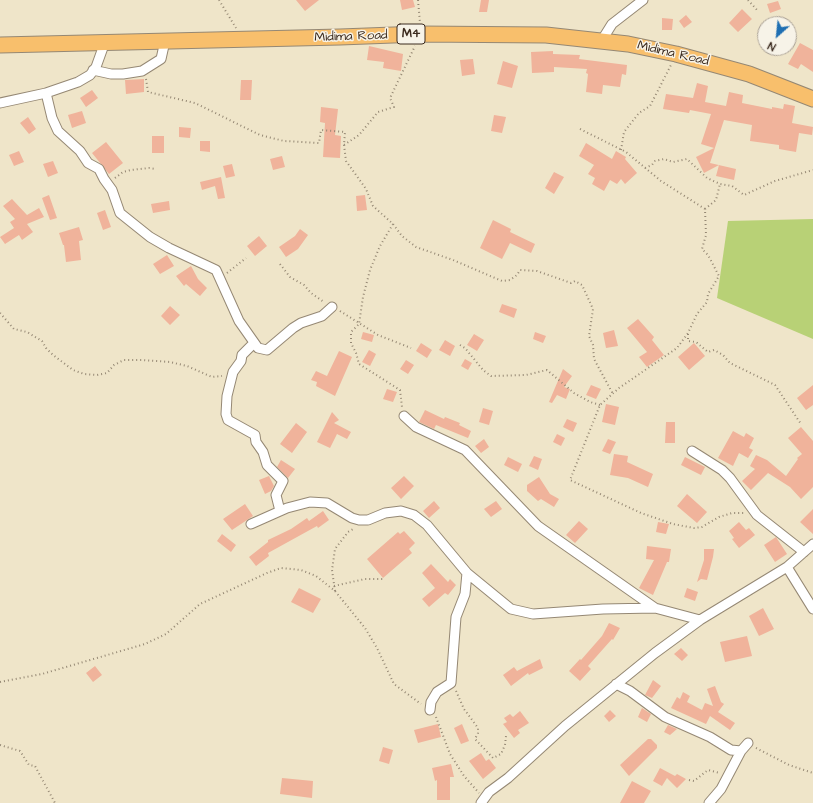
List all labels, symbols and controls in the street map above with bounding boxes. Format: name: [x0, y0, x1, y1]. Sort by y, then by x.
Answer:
north arrow: [757, 16, 797, 56]
road number: M4: [397, 24, 425, 44]
street label: Midima Road: [314, 28, 388, 46]
street label: Midima Road: [636, 38, 710, 70]
text: N: [765, 38, 778, 54]

